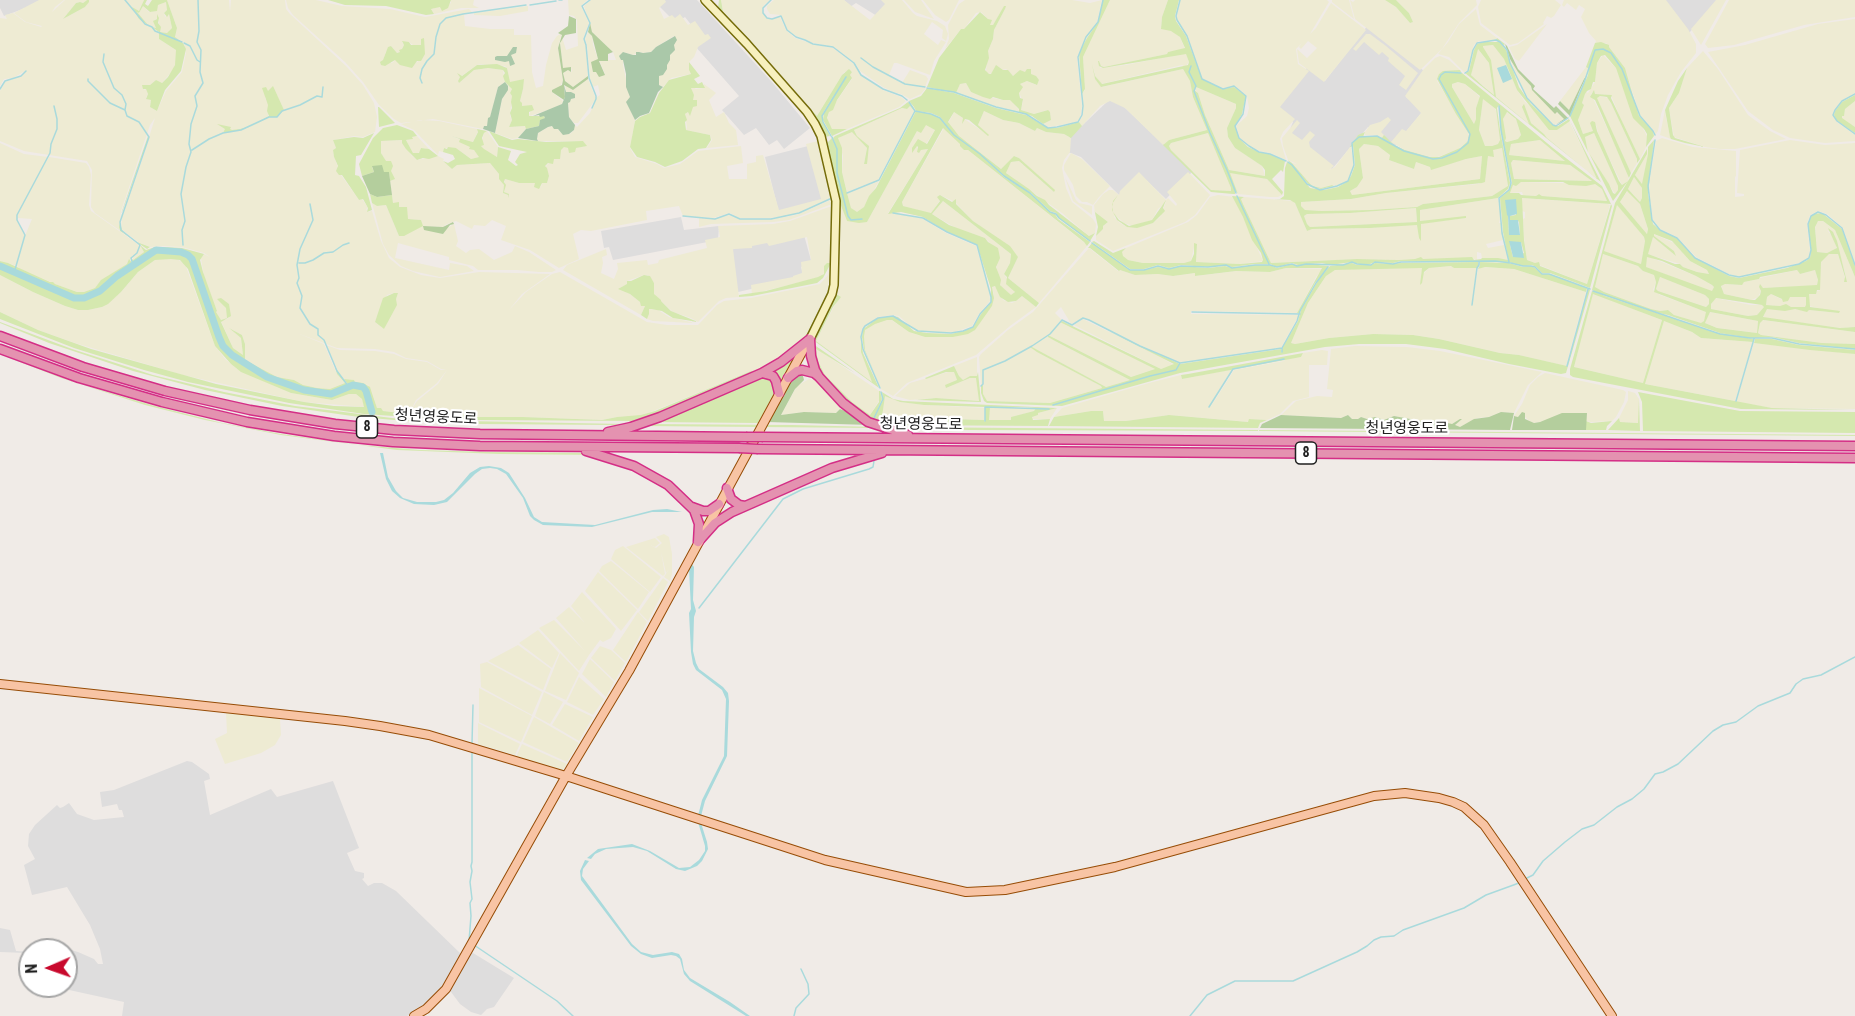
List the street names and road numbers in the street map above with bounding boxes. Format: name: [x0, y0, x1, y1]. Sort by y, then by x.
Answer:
street label: 청년영웅도로: [394, 407, 478, 429]
street label: 청년영웅도로: [879, 415, 963, 435]
road number: 8: [356, 416, 378, 438]
street label: 청년영웅도로: [1366, 420, 1448, 438]
road number: 8: [1296, 442, 1316, 464]

